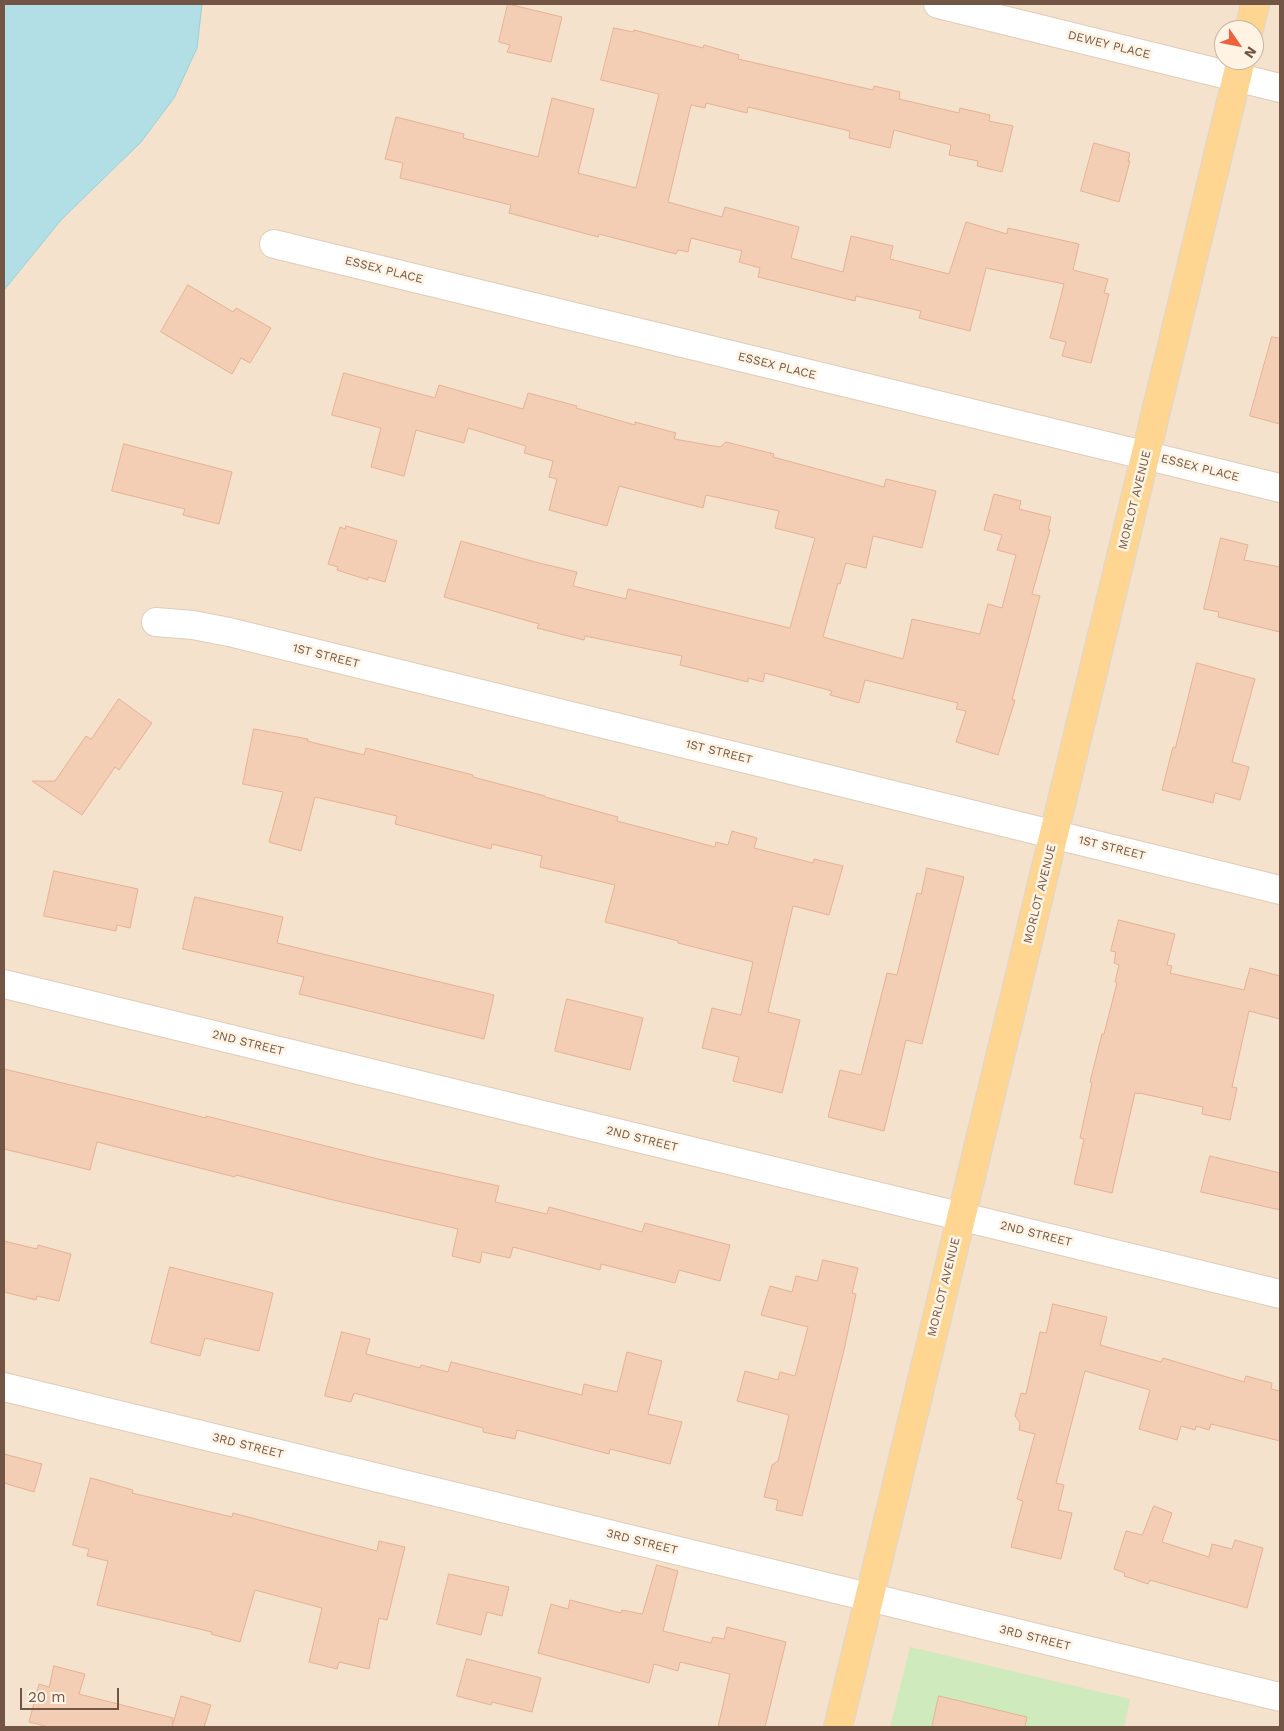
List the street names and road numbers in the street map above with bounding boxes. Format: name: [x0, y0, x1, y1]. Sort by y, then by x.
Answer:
street label: DEWEY PLACE: [1066, 28, 1152, 62]
street label: ESSEX PLACE: [343, 253, 425, 287]
street label: ESSEX PLACE: [736, 349, 818, 383]
street label: MORLOT AVENUE: [1116, 449, 1154, 551]
street label: ESSEX PLACE: [1159, 451, 1241, 485]
street label: 1ST STREET: [291, 641, 361, 671]
street label: 1ST STREET: [684, 737, 754, 767]
street label: 1ST STREET: [1077, 833, 1147, 863]
street label: MORLOT AVENUE: [1021, 843, 1059, 945]
street label: 2ND STREET: [211, 1027, 285, 1059]
street label: 2ND STREET: [605, 1123, 679, 1155]
street label: 2ND STREET: [999, 1218, 1073, 1250]
street label: MORLOT AVENUE: [925, 1236, 963, 1338]
street label: 3RD STREET: [211, 1430, 285, 1462]
street label: 3RD STREET: [605, 1526, 679, 1558]
street label: 3RD STREET: [998, 1622, 1072, 1654]

